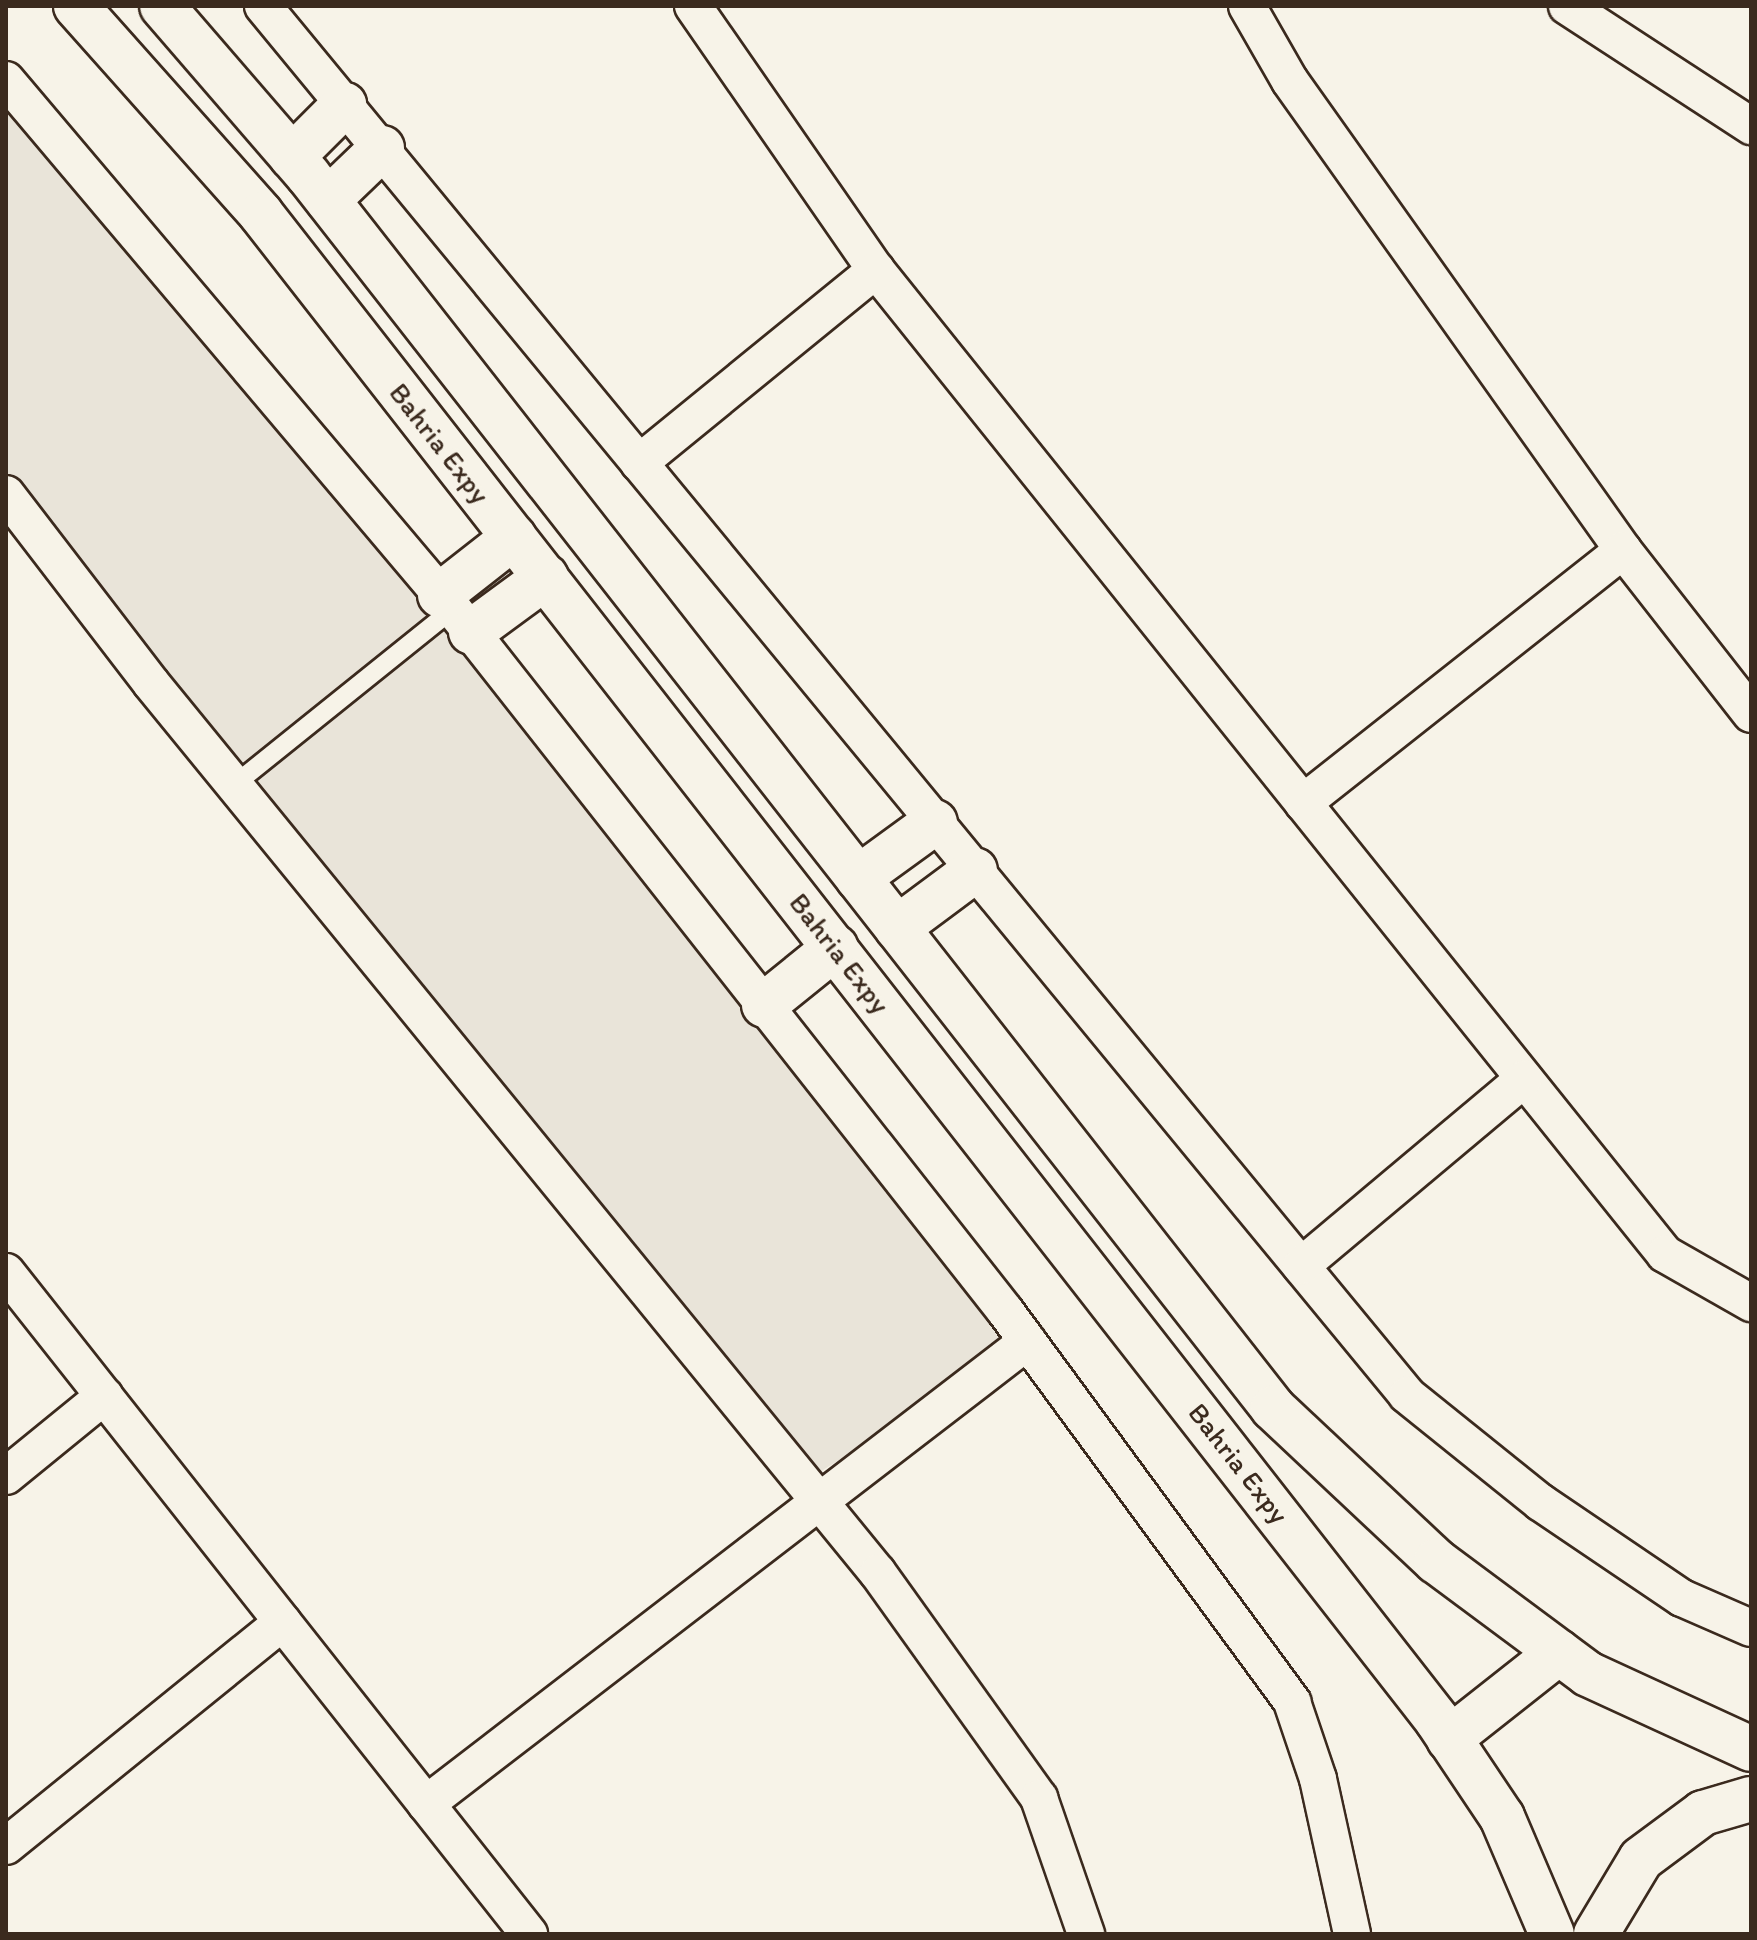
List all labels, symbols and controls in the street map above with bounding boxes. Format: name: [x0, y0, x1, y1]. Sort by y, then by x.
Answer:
street label: Bahria Expy: [383, 377, 497, 509]
street label: Bahria Expy: [783, 887, 897, 1019]
street label: Bahria Expy: [1182, 1397, 1296, 1529]

